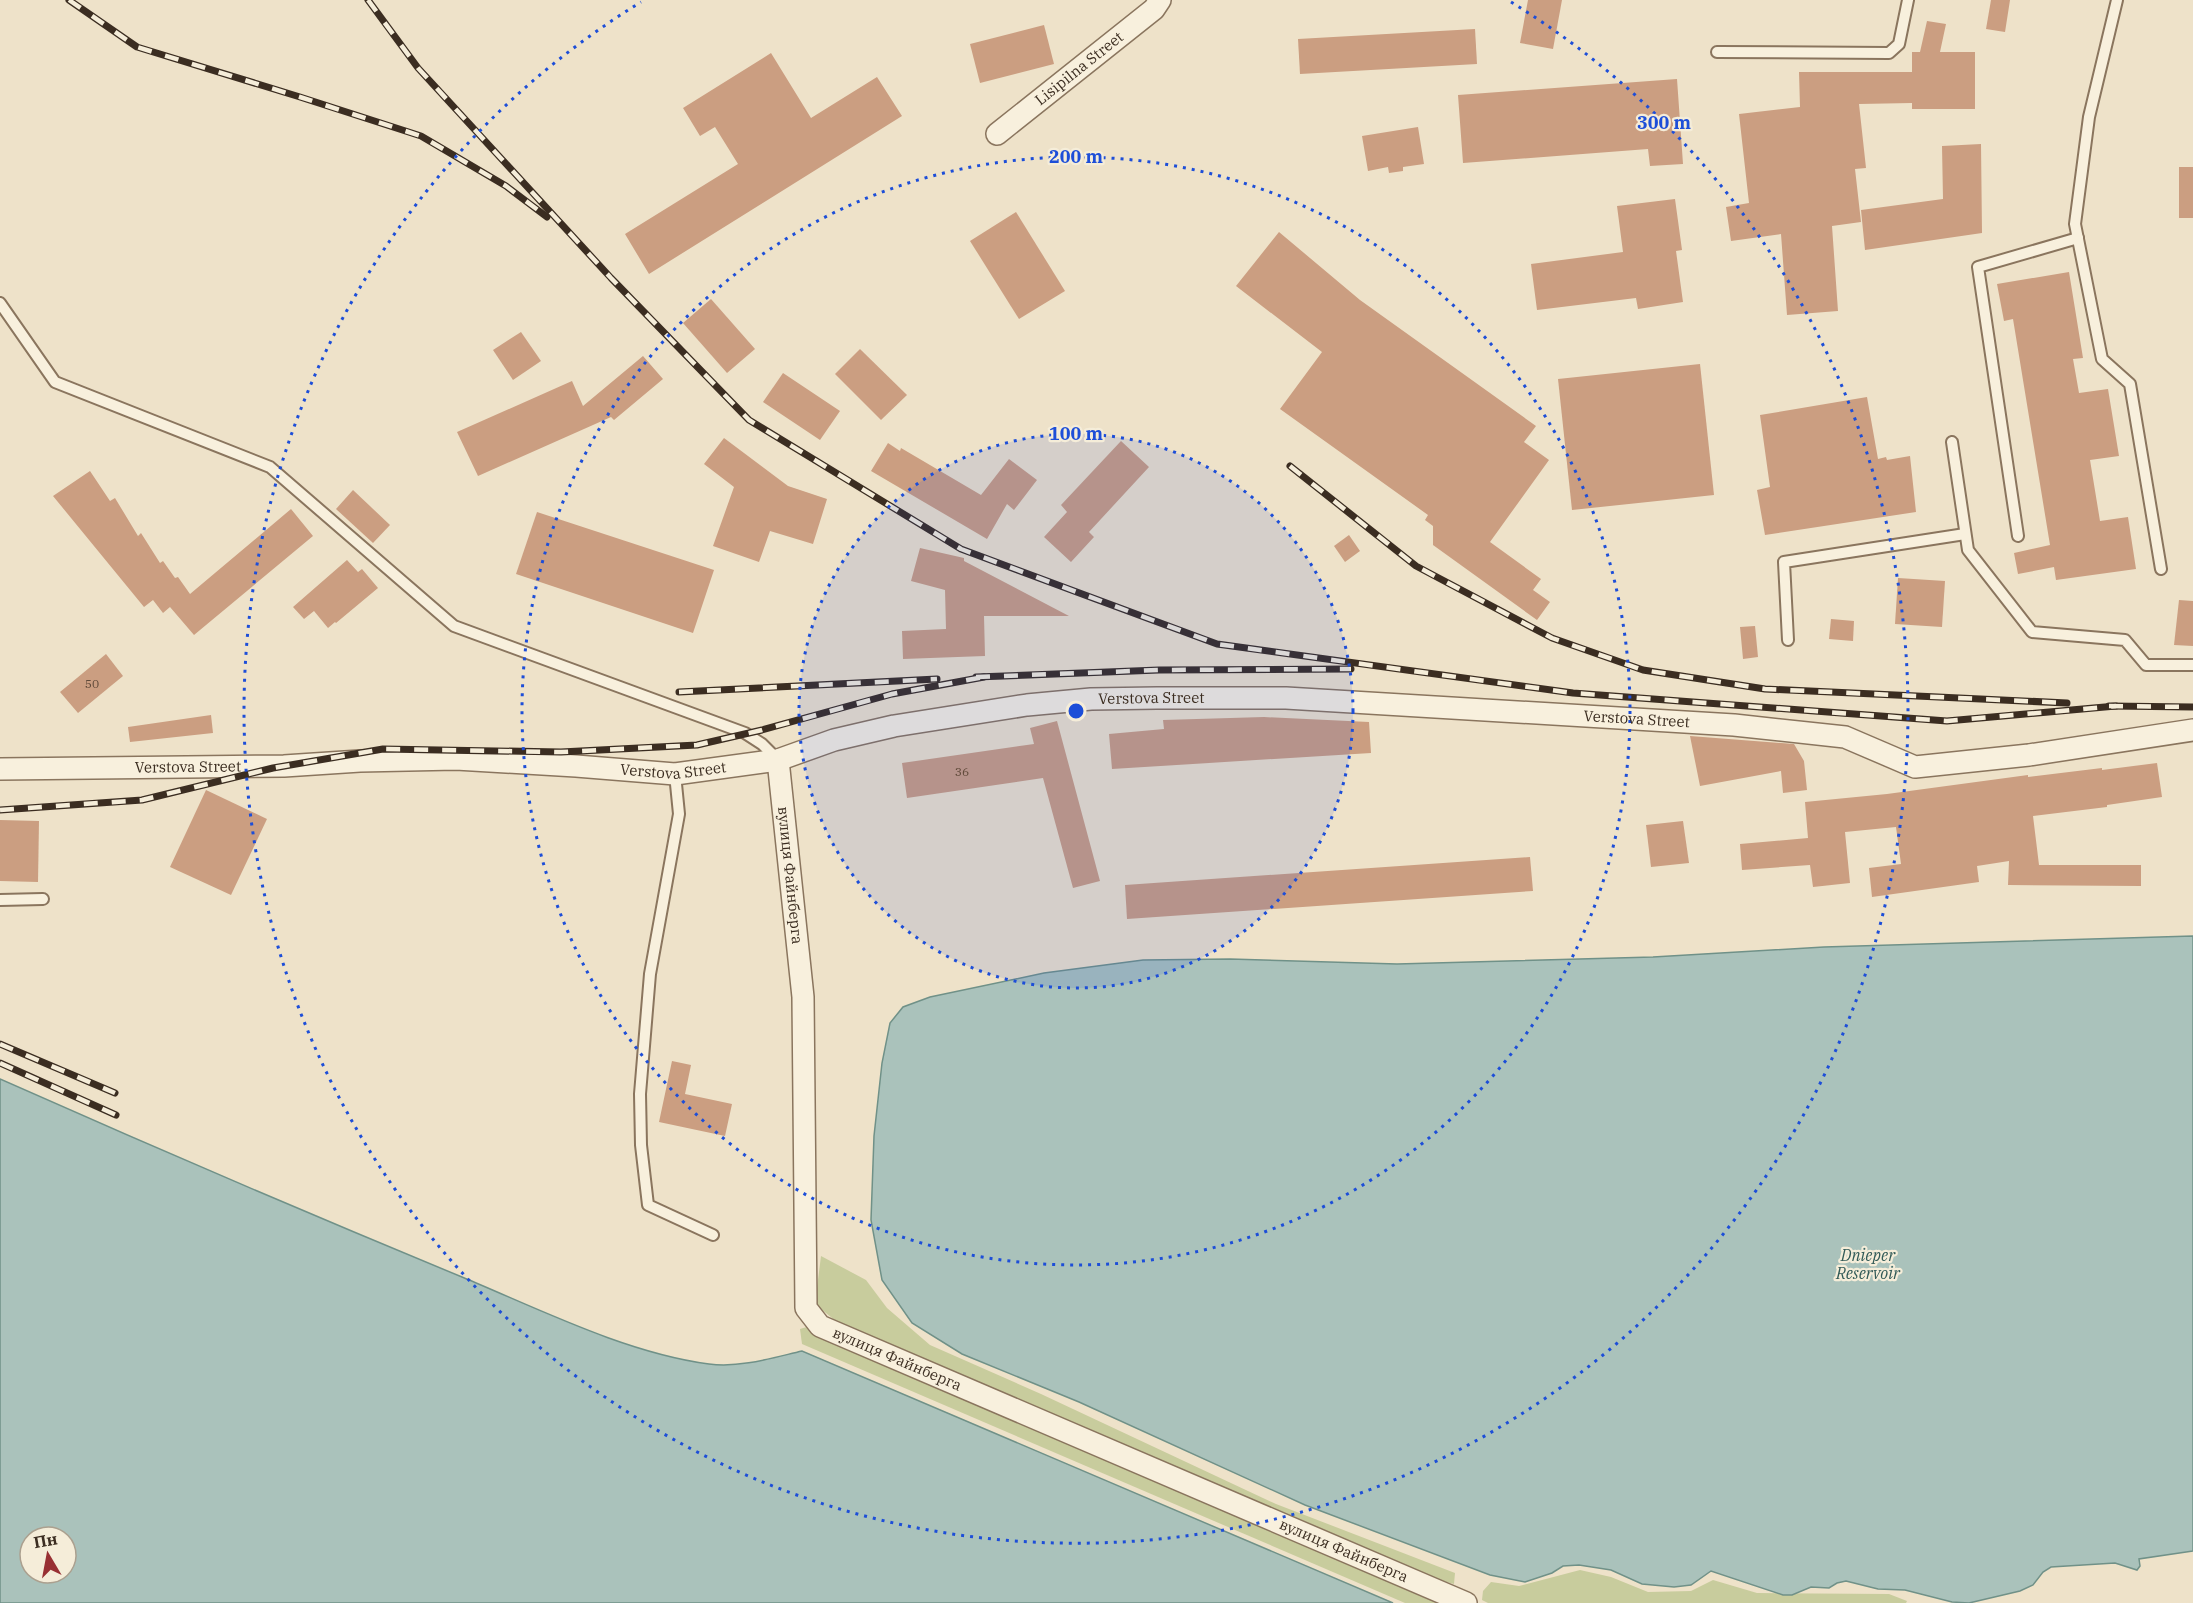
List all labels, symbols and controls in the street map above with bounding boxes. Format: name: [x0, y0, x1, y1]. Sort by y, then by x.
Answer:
street label: Lisipilna Street: [1031, 27, 1127, 109]
text: 300 m: [1637, 111, 1692, 134]
text: 200 m: [1049, 145, 1104, 168]
text: 100 m: [1049, 422, 1104, 445]
house number: 50: [85, 676, 99, 691]
street label: Verstova Street: [1098, 688, 1204, 708]
centre of rings: [1066, 701, 1086, 721]
street label: Verstova Street: [1583, 706, 1690, 731]
street label: Verstova Street: [135, 756, 241, 777]
street label: Verstova Street: [620, 757, 727, 783]
house number: 36: [955, 764, 969, 779]
street label: вулиця Файнберга: [774, 806, 807, 945]
water label: Dnieper Reservoir: [1835, 1245, 1901, 1283]
street label: вулиця Файнберга: [830, 1323, 965, 1395]
street label: вулиця Файнберга: [1277, 1514, 1411, 1586]
north arrow: [18, 1525, 78, 1585]
text: Пн: [32, 1528, 59, 1552]

